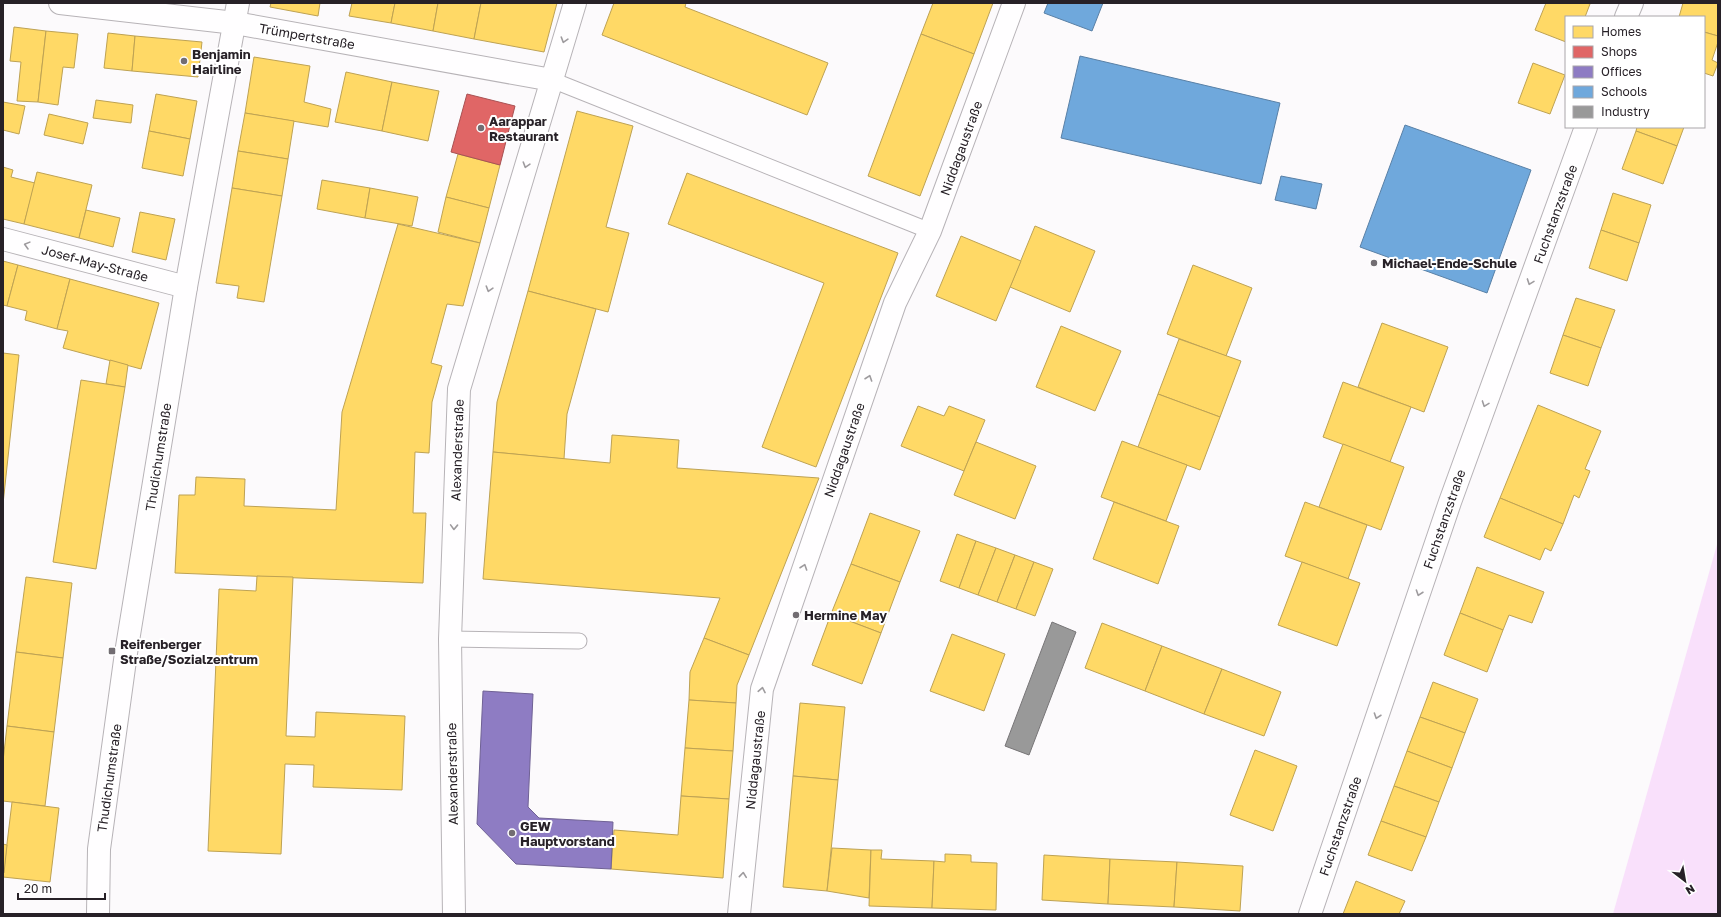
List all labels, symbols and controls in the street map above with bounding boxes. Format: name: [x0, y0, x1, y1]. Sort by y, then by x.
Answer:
legend: [1565, 16, 1705, 128]
street label: Trümpertstraße: [258, 20, 356, 52]
text: Homes: [1601, 24, 1641, 39]
one-way arrow: [560, 37, 569, 44]
text: Shops: [1601, 44, 1637, 59]
place label: Benjamin Hairline: [192, 46, 251, 77]
marker: Benjamin Hairline: [179, 56, 189, 66]
text: Offices: [1601, 64, 1642, 79]
text: Schools: [1601, 84, 1647, 99]
street label: Niddagaustraße: [936, 99, 986, 197]
text: Industry: [1601, 104, 1650, 119]
place label: Aarappar Restaurant: [489, 113, 559, 144]
marker: Aarappar Restaurant: [476, 123, 486, 133]
one-way arrow: [522, 161, 531, 168]
street label: Fuchstanzstraße: [1530, 162, 1580, 266]
street label: Josef-May-Straße: [40, 241, 150, 285]
one-way arrow: [23, 242, 30, 250]
place label: Michael-Ende-Schule: [1382, 255, 1517, 271]
marker: Michael-Ende-Schule: [1369, 258, 1379, 268]
one-way arrow: [1526, 278, 1535, 285]
one-way arrow: [485, 286, 494, 293]
one-way arrow: [865, 375, 873, 382]
street label: Alexanderstraße: [447, 399, 467, 501]
street label: Niddagaustraße: [820, 400, 868, 500]
one-way arrow: [1482, 401, 1490, 408]
street label: Thudichumstraße: [142, 402, 174, 512]
street label: Fuchstanzstraße: [1419, 467, 1469, 571]
one-way arrow: [450, 524, 458, 530]
one-way arrow: [799, 564, 808, 571]
one-way arrow: [1415, 589, 1424, 596]
place label: Hermine May: [804, 607, 887, 623]
marker: Hermine May: [791, 610, 801, 620]
place label: Reifenberger Straße/Sozialzentrum: [120, 636, 258, 667]
marker: Reifenberger Straße/Sozialzentrum: [107, 646, 117, 656]
one-way arrow: [758, 687, 766, 693]
street label: Niddagaustraße: [742, 710, 768, 810]
one-way arrow: [1374, 712, 1382, 719]
street label: Thudichumstraße: [93, 723, 125, 833]
street label: Alexanderstraße: [443, 723, 461, 825]
street label: Fuchstanzstraße: [1315, 774, 1365, 878]
place label: GEW Hauptvorstand: [520, 818, 615, 849]
marker: GEW Hauptvorstand: [507, 828, 517, 838]
north arrow: [1665, 861, 1705, 901]
one-way arrow: [738, 872, 747, 878]
scale bar: [18, 875, 105, 901]
text: 20 m: [24, 881, 52, 896]
text: N: [1683, 882, 1697, 898]

